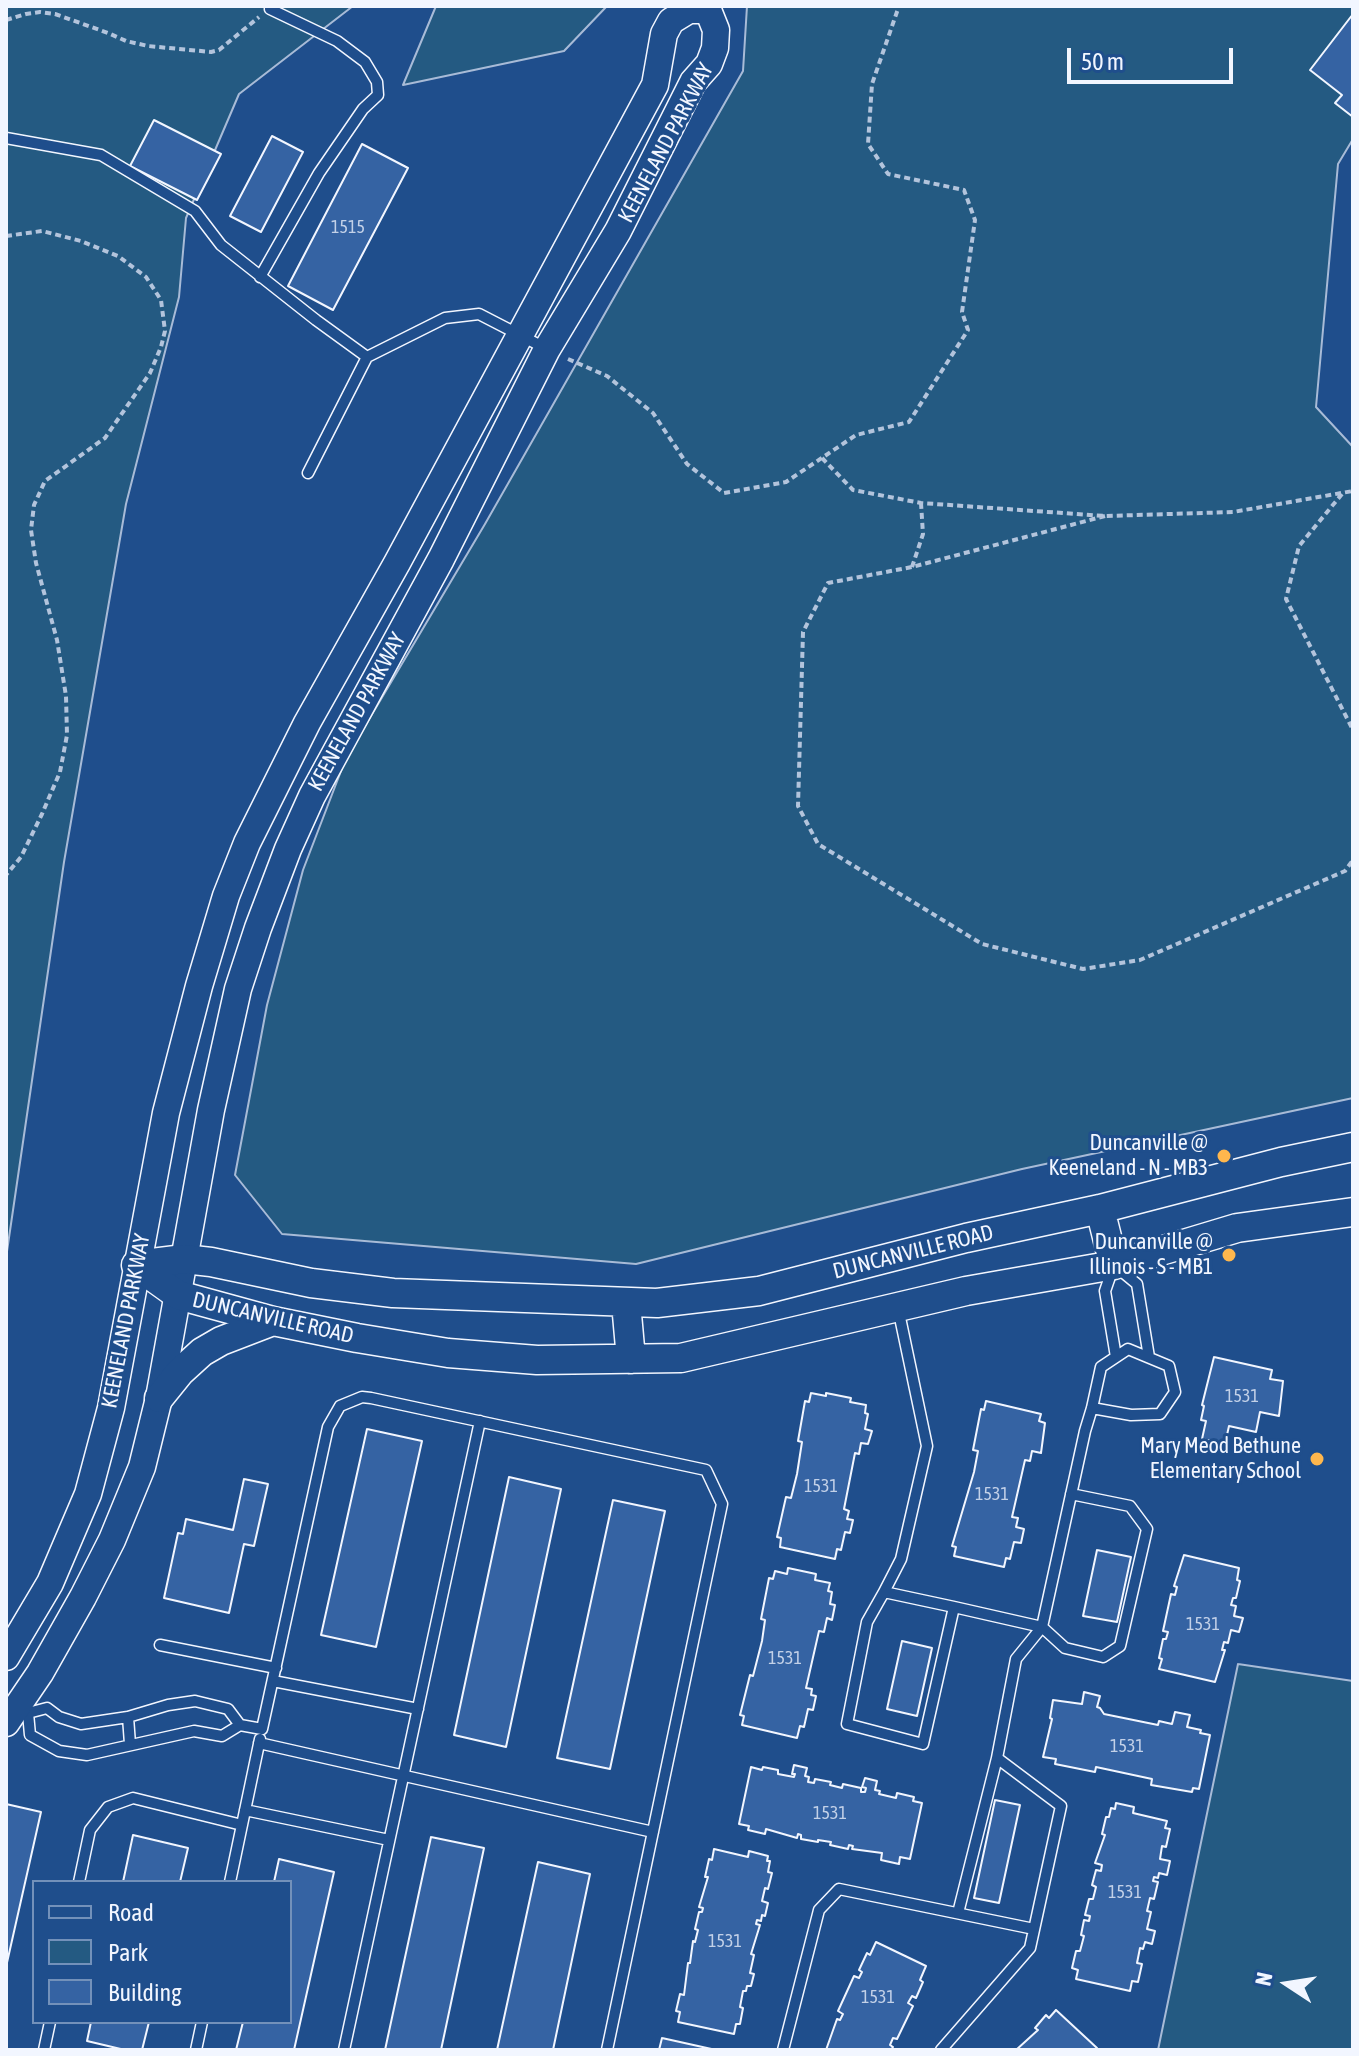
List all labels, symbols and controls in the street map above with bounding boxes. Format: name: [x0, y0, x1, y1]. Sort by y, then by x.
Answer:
scale bar: [1071, 32, 1237, 82]
text: 50 m: [1081, 48, 1124, 75]
street label: KEENELAND PARKWAY: [613, 59, 719, 227]
house number: 1515: [331, 216, 365, 238]
street label: KEENELAND PARKWAY: [303, 628, 411, 796]
place label: Duncanville @ Keeneland - N - MB3: [1048, 1130, 1208, 1182]
marker: Duncanville @ Keeneland - N - MB3: [1215, 1147, 1233, 1165]
street label: DUNCANVILLE ROAD: [830, 1219, 996, 1285]
place label: Duncanville @ Illinois - S - MB1: [1089, 1229, 1213, 1280]
street label: KEENELAND PARKWAY: [96, 1232, 156, 1410]
marker: Duncanville @ Illinois - S - MB1: [1220, 1246, 1238, 1264]
street label: DUNCANVILLE ROAD: [190, 1287, 356, 1349]
house number: 1531: [1225, 1385, 1259, 1407]
place label: Mary Meod Bethune Elementary School: [1140, 1433, 1301, 1484]
marker: Mary Meod Bethune Elementary School: [1308, 1450, 1326, 1468]
house number: 1531: [804, 1475, 838, 1497]
house number: 1531: [975, 1483, 1009, 1505]
house number: 1531: [1186, 1613, 1220, 1635]
house number: 1531: [768, 1647, 802, 1669]
house number: 1531: [1110, 1735, 1144, 1757]
house number: 1531: [813, 1802, 847, 1824]
legend: [32, 1880, 292, 2024]
house number: 1531: [1108, 1881, 1142, 1903]
text: Road: [108, 1899, 154, 1926]
house number: 1531: [708, 1930, 742, 1952]
text: Park: [108, 1939, 148, 1966]
north arrow: [1247, 1944, 1327, 2024]
text: N: [1249, 1970, 1278, 1988]
text: Building: [108, 1979, 181, 2006]
house number: 1531: [861, 1986, 895, 2008]

